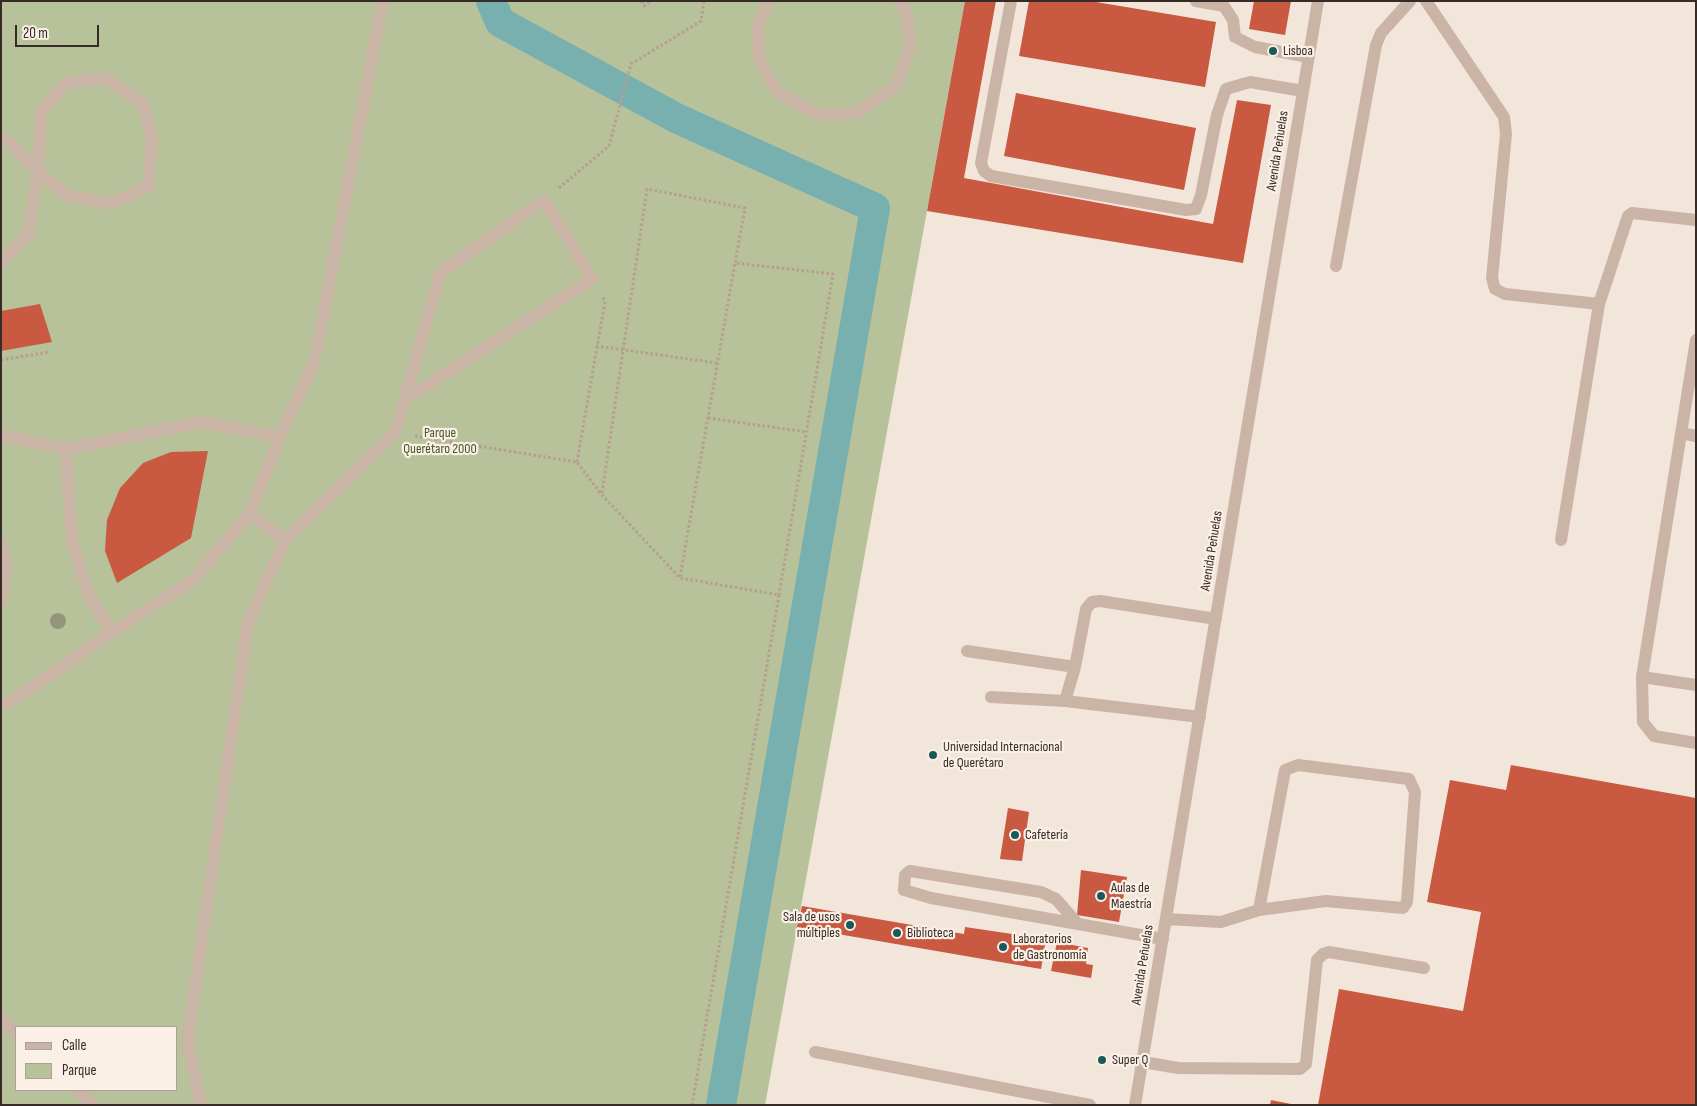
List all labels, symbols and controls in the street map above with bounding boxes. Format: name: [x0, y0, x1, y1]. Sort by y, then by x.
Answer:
scale bar: [18, 15, 101, 47]
text: 20 m: [23, 24, 48, 43]
place label: Lisboa: [1283, 43, 1313, 59]
marker: Lisboa: [1267, 45, 1279, 57]
street label: Avenida Peñuelas: [1263, 110, 1293, 192]
park label: Parque Querétaro 2000: [403, 425, 477, 458]
street label: Avenida Peñuelas: [1197, 510, 1227, 592]
place label: Universidad Internacional de Querétaro: [943, 739, 1062, 772]
marker: Universidad Internacional de Querétaro: [927, 749, 939, 761]
place label: Cafetería: [1025, 827, 1068, 843]
marker: Cafetería: [1009, 829, 1021, 841]
place label: Aulas de Maestría: [1111, 880, 1152, 912]
marker: Aulas de Maestría: [1095, 890, 1107, 902]
place label: Sala de usos múltiples: [783, 909, 840, 942]
marker: Sala de usos múltiples: [844, 919, 856, 931]
street label: Avenida Peñuelas: [1128, 924, 1158, 1006]
place label: Biblioteca: [907, 925, 954, 941]
marker: Biblioteca: [891, 927, 903, 939]
place label: Laboratorios de Gastronomía: [1013, 931, 1087, 964]
marker: Laboratorios de Gastronomía: [997, 941, 1009, 953]
legend: [15, 1026, 178, 1091]
text: Calle: [62, 1036, 86, 1055]
place label: Super Q: [1112, 1052, 1148, 1068]
marker: Super Q: [1096, 1054, 1108, 1066]
text: Parque: [62, 1061, 97, 1080]

